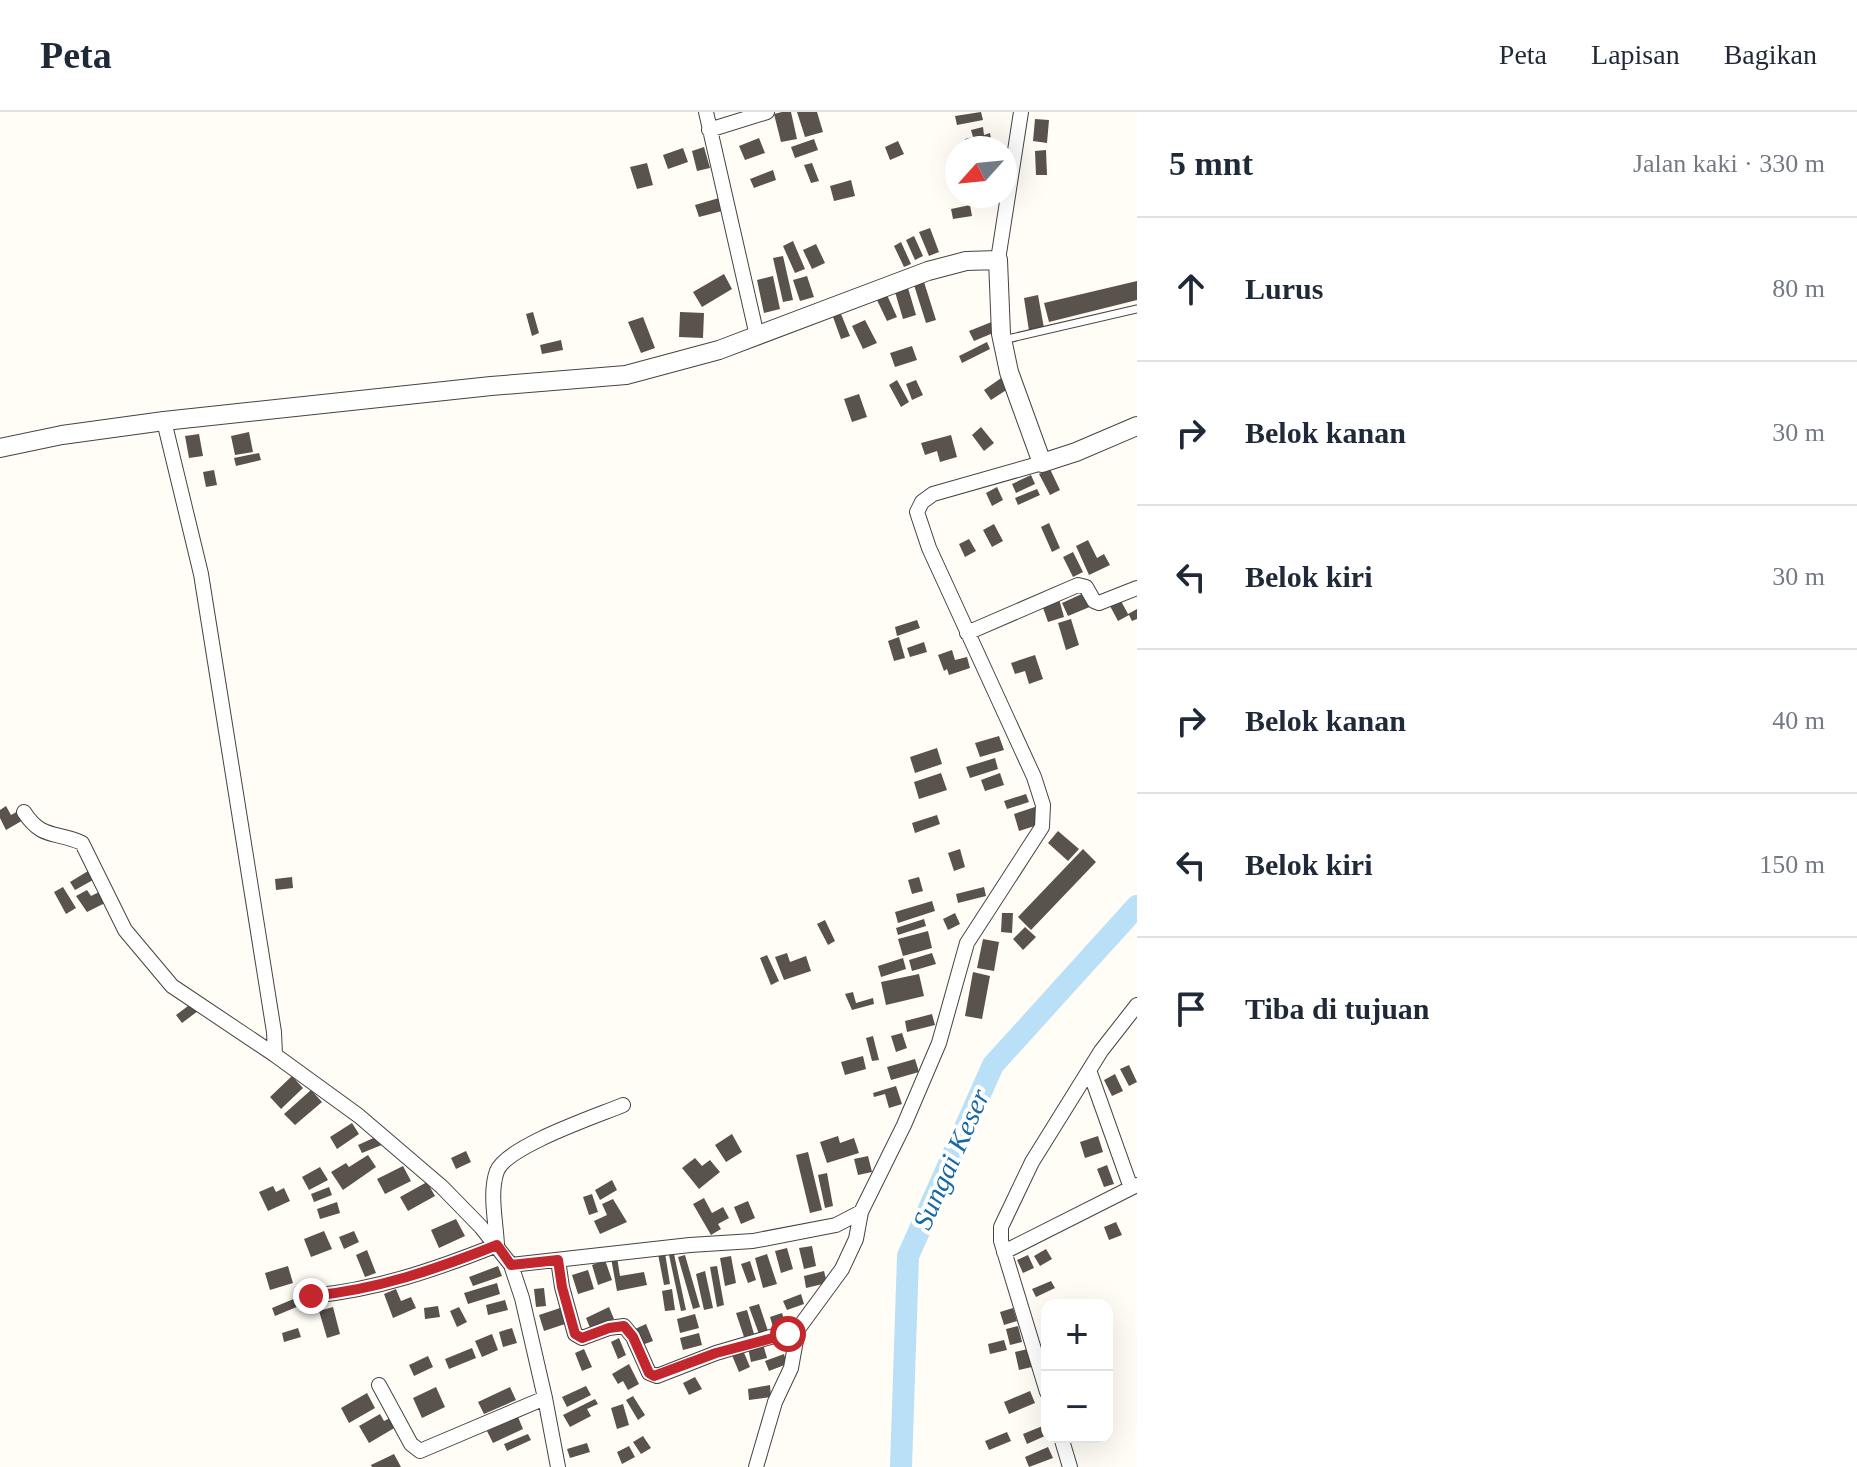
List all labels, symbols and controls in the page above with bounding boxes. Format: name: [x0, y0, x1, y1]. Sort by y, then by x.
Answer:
text: Peta: [40, 34, 112, 76]
text: Peta: [1499, 39, 1547, 70]
text: Lapisan: [1591, 39, 1680, 70]
text: Bagikan: [1724, 39, 1817, 70]
north arrow: [945, 136, 1017, 208]
text: 5 mnt: [1169, 145, 1253, 182]
text: Jalan kaki · 330 m: [1633, 149, 1825, 178]
icon: ahead: [1169, 267, 1213, 311]
text: Lurus: [1245, 272, 1323, 305]
text: 80 m: [1772, 274, 1825, 303]
icon: right: [1169, 411, 1213, 455]
text: Belok kanan: [1245, 416, 1406, 449]
text: 30 m: [1772, 418, 1825, 447]
icon: left: [1169, 555, 1213, 599]
text: Belok kiri: [1245, 560, 1373, 593]
text: 30 m: [1772, 562, 1825, 591]
icon: right: [1169, 699, 1213, 743]
text: Belok kanan: [1245, 704, 1406, 737]
text: 40 m: [1772, 706, 1825, 735]
icon: left: [1169, 843, 1213, 887]
text: Belok kiri: [1245, 848, 1373, 881]
text: 150 m: [1759, 850, 1825, 879]
icon: arrive: [1169, 987, 1213, 1031]
text: Tiba di tujuan: [1245, 992, 1430, 1025]
water label: Sungai Keser: [906, 1084, 996, 1234]
route end: [293, 1278, 329, 1314]
map controls: [1041, 1299, 1113, 1443]
button: +: [1041, 1299, 1113, 1371]
route start: [770, 1316, 806, 1352]
button: −: [1041, 1371, 1113, 1443]

